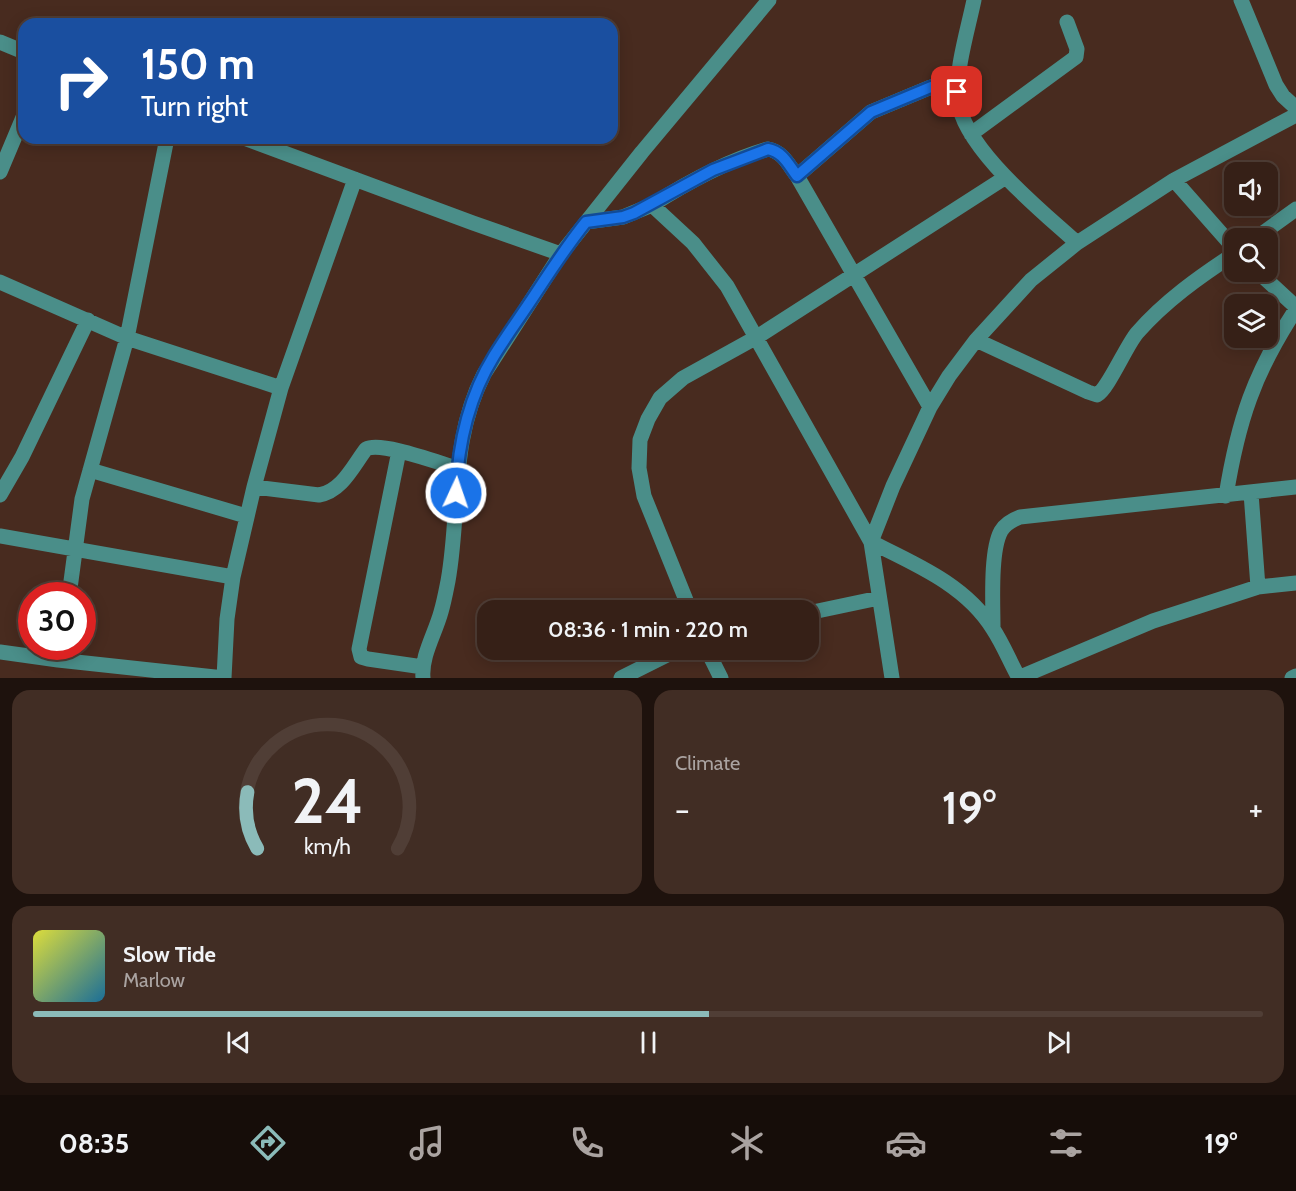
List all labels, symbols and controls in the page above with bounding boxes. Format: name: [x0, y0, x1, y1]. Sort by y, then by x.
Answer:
text: 150 m: [141, 38, 255, 90]
icon: right: [42, 42, 120, 120]
pin: [931, 66, 982, 117]
icon: arrive: [940, 75, 973, 108]
text: Turn right: [141, 90, 248, 123]
map controls: [1224, 162, 1278, 348]
button: sound: [1224, 162, 1278, 216]
button: search: [1224, 228, 1278, 282]
button: layers: [1224, 294, 1278, 348]
position arrow: [424, 461, 488, 525]
speed limit sign: 30: [18, 582, 96, 660]
text: 08:36 · 1 min · 220 m: [548, 616, 748, 643]
text: Climate: [675, 751, 740, 775]
text: 24: [291, 763, 363, 839]
text: 19°: [942, 781, 996, 835]
text: −: [675, 789, 690, 829]
text: +: [1248, 789, 1263, 829]
text: km/h: [304, 833, 350, 859]
text: Slow Tide: [123, 941, 216, 968]
text: Marlow: [123, 968, 185, 992]
icon: previous: [222, 1026, 255, 1059]
icon: pause: [632, 1026, 665, 1059]
icon: next: [1042, 1026, 1075, 1059]
icon: directions: [247, 1122, 289, 1164]
icon: music: [406, 1122, 448, 1164]
icon: phone: [566, 1122, 608, 1164]
icon: climate: [726, 1122, 768, 1164]
icon: car: [885, 1122, 927, 1164]
icon: filters: [1045, 1122, 1087, 1164]
text: 08:35: [59, 1127, 129, 1160]
text: 19°: [1204, 1127, 1237, 1160]

